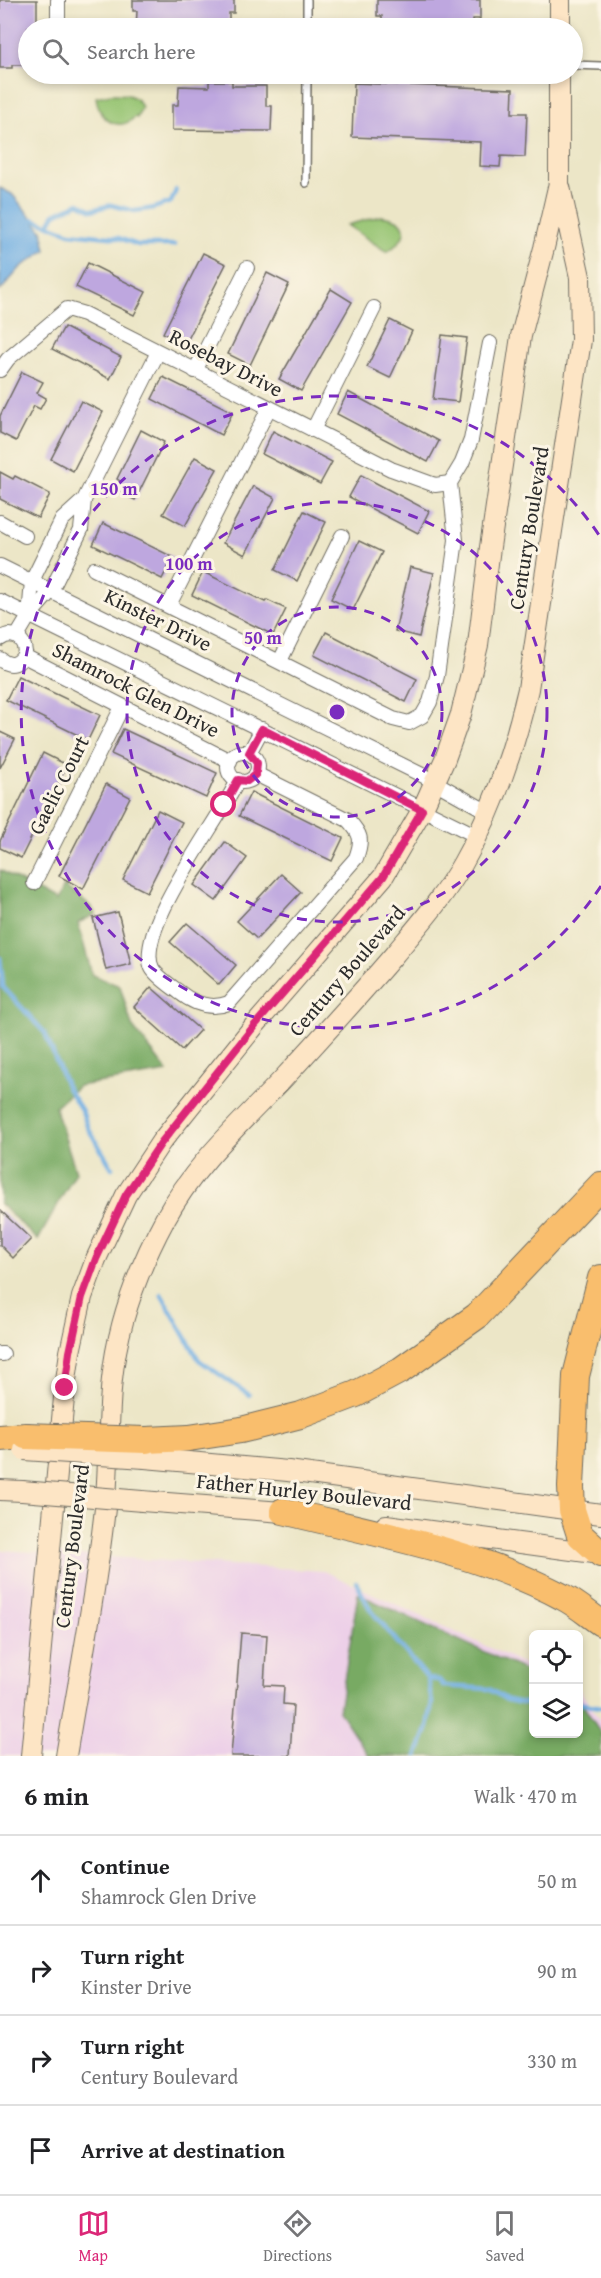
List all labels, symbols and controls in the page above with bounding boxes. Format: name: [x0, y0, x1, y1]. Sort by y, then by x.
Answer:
search box: [18, 18, 583, 84]
icon: search: [39, 35, 72, 68]
text: Search here: [87, 35, 196, 67]
street label: Rosebay Drive: [164, 321, 289, 405]
street label: Century Boulevard: [500, 443, 557, 612]
text: 150 m: [90, 475, 138, 502]
text: 100 m: [165, 550, 213, 577]
street label: Kinster Drive: [99, 580, 217, 659]
text: 50 m: [244, 624, 283, 651]
street label: Shamrock Glen Drive: [47, 634, 225, 745]
centre of rings: [327, 702, 347, 722]
street label: Gaelic Court: [20, 729, 97, 840]
route start: [210, 791, 236, 817]
street label: Century Boulevard: [281, 898, 413, 1043]
route end: [51, 1374, 77, 1400]
street label: Century Boulevard: [46, 1461, 97, 1630]
street label: Father Hurley Boulevard: [195, 1465, 414, 1518]
map controls: [529, 1630, 583, 1738]
button: locate: [529, 1630, 583, 1684]
button: layers: [529, 1684, 583, 1738]
text: 6 min: [24, 1776, 89, 1815]
text: Walk · 470 m: [474, 1781, 577, 1810]
text: Continue: [81, 1850, 170, 1882]
icon: ahead: [24, 1864, 57, 1897]
text: 50 m: [537, 1866, 577, 1895]
text: Shamrock Glen Drive: [81, 1882, 256, 1911]
text: Turn right: [81, 1940, 184, 1972]
icon: right: [24, 1954, 57, 1987]
text: 90 m: [537, 1956, 577, 1985]
text: Kinster Drive: [81, 1972, 192, 2001]
text: Turn right: [81, 2030, 184, 2062]
icon: right: [24, 2044, 57, 2077]
text: 330 m: [527, 2046, 577, 2075]
text: Century Boulevard: [81, 2062, 238, 2091]
icon: arrive: [24, 2134, 57, 2167]
text: Arrive at destination: [81, 2134, 285, 2166]
tab: Map: [77, 2207, 110, 2267]
tab: Directions: [263, 2207, 332, 2267]
tab: Saved: [485, 2207, 524, 2267]

